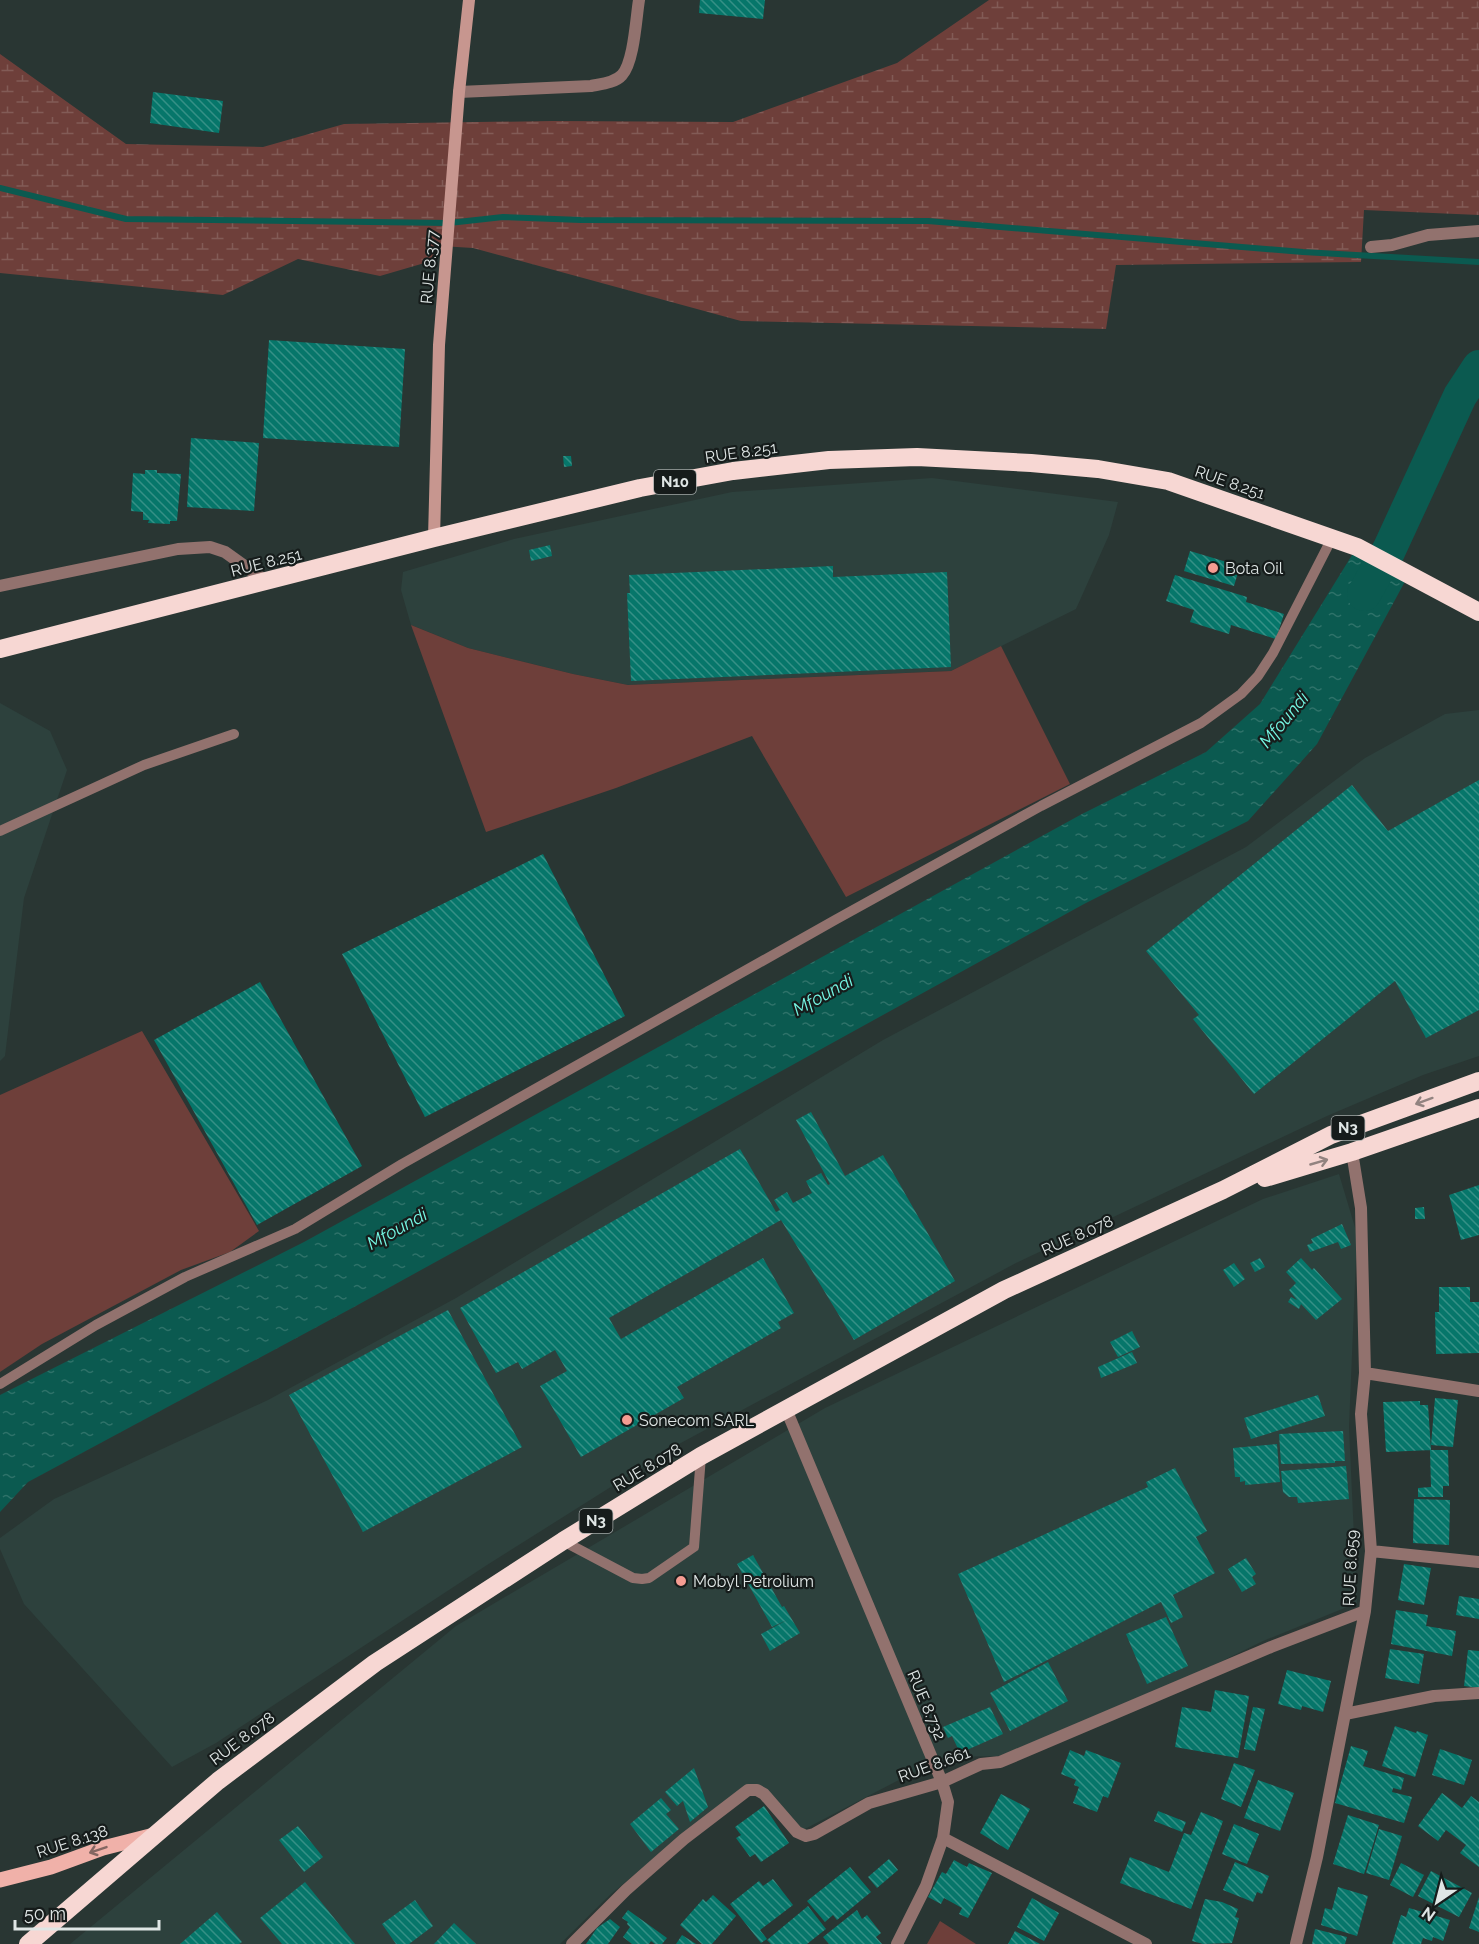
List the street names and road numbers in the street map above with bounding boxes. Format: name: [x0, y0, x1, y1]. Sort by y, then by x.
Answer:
street label: RUE 8.377: [417, 229, 442, 305]
street label: RUE 8.251: [704, 438, 779, 467]
street label: RUE 8.251: [1192, 462, 1267, 503]
road number: N10: [654, 470, 696, 494]
street label: RUE 8.251: [229, 544, 304, 581]
road number: N3: [1332, 1116, 1364, 1140]
street label: RUE 8.078: [1038, 1211, 1116, 1260]
street label: RUE 8.078: [610, 1440, 685, 1495]
road number: N3: [580, 1509, 612, 1533]
street label: RUE 8.659: [1339, 1529, 1362, 1607]
street label: RUE 8.732: [903, 1667, 950, 1743]
street label: RUE 8.078: [206, 1708, 279, 1769]
street label: RUE 8.661: [896, 1743, 973, 1786]
street label: RUE 8.138: [34, 1821, 110, 1862]

